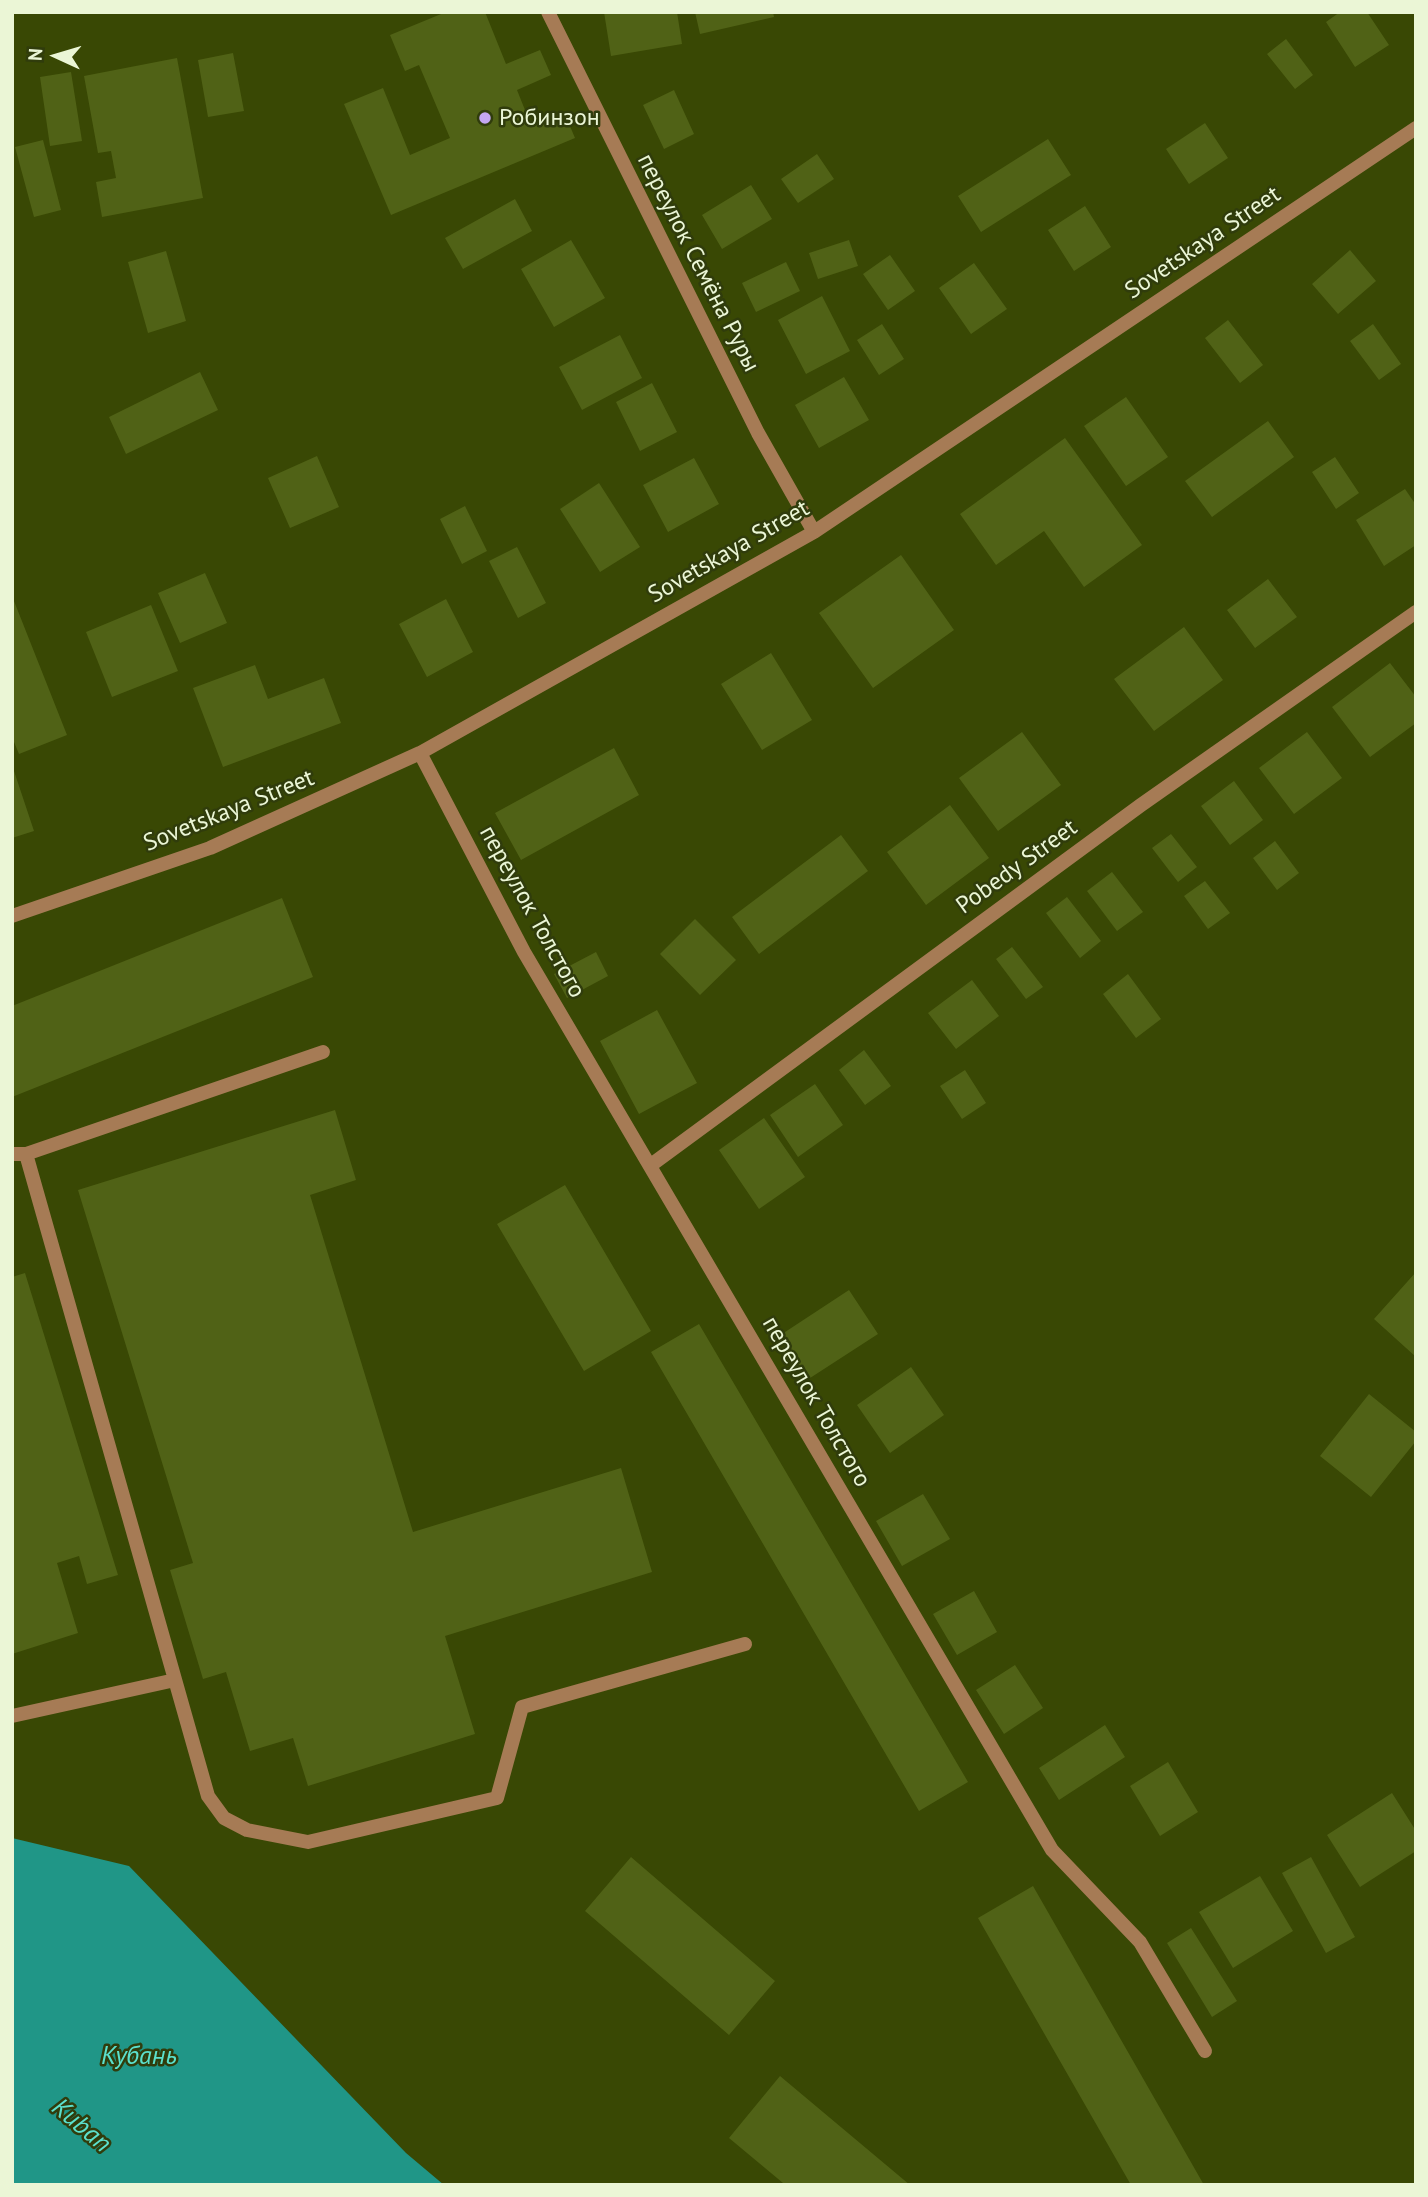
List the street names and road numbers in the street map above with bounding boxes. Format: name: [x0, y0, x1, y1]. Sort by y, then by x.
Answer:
street label: переулок Семёна Руры: [630, 149, 766, 377]
street label: Sovetskaya Street: [1120, 180, 1286, 306]
street label: Sovetskaya Street: [643, 494, 815, 610]
street label: Sovetskaya Street: [140, 764, 318, 858]
street label: Pobedy Street: [951, 814, 1083, 920]
street label: переулок Толстого: [473, 821, 591, 1003]
street label: переулок Толстого: [755, 1312, 877, 1492]

